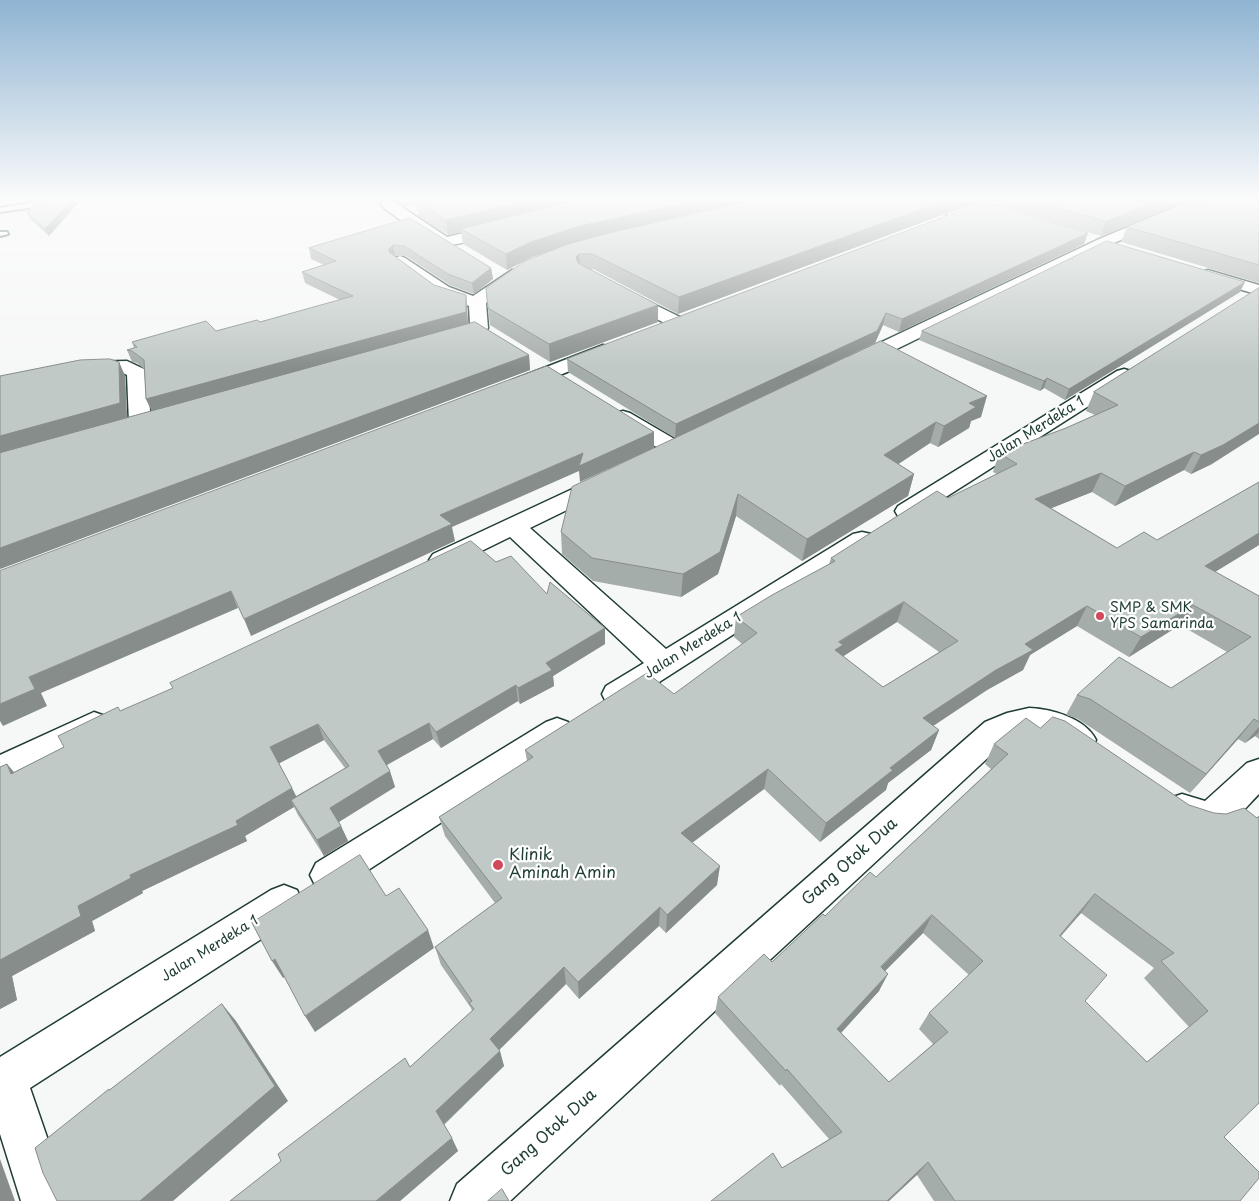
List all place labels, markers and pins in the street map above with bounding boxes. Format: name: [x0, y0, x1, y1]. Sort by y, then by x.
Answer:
place label: SMP & SMK YPS Samarinda: [1110, 600, 1214, 632]
marker: SMP & SMK YPS Samarinda: [1094, 610, 1106, 622]
place label: Klinik Aminah Amin: [509, 846, 616, 884]
marker: Klinik Aminah Amin: [491, 858, 505, 872]

